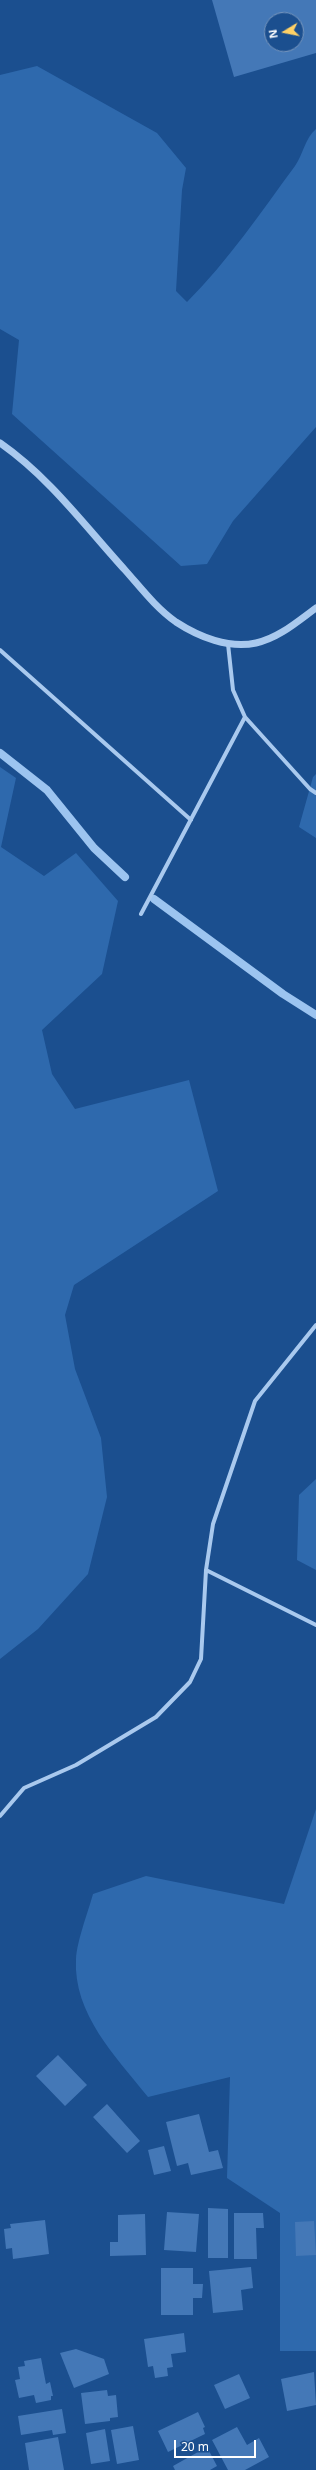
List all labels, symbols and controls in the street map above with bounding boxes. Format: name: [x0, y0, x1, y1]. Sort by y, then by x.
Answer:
north arrow: [264, 12, 304, 52]
text: N: [265, 28, 281, 40]
scale bar: [176, 2432, 258, 2458]
text: 20 m: [181, 2438, 209, 2455]

